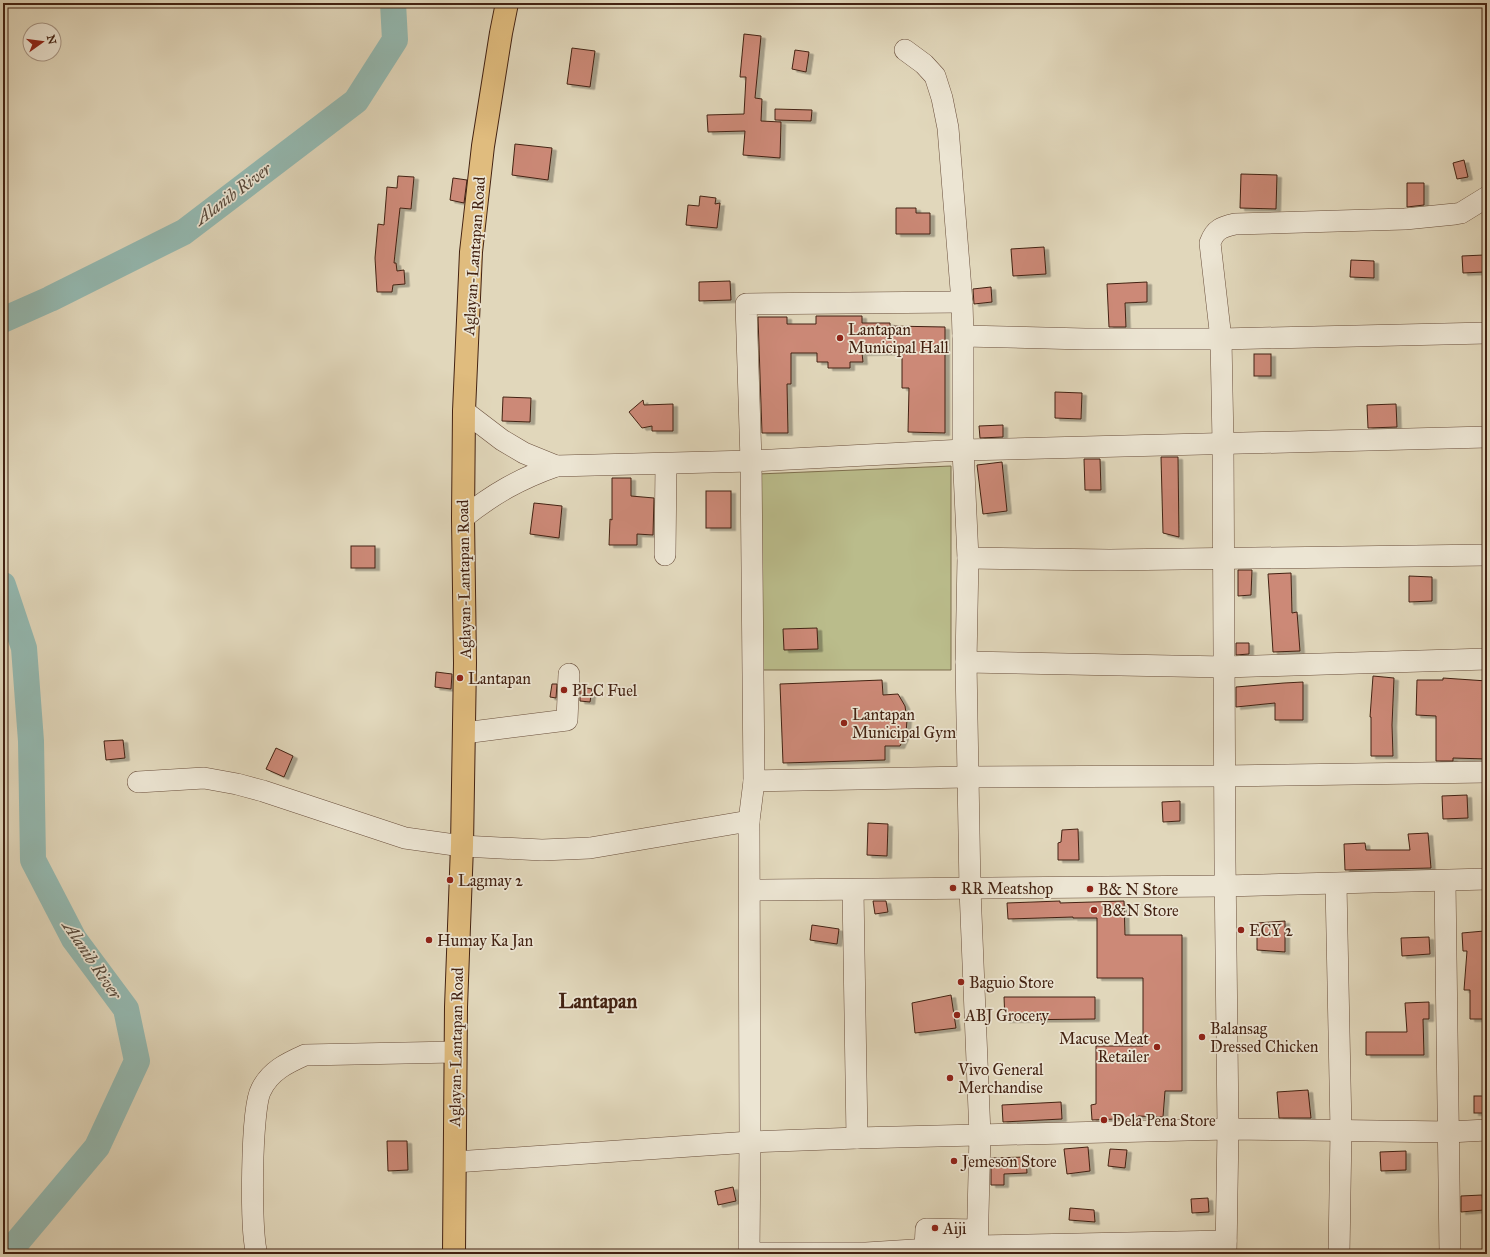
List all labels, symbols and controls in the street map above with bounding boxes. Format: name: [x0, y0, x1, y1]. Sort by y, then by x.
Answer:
north arrow: [22, 22, 62, 62]
text: N: [44, 34, 59, 46]
water label: Alanib River: [189, 158, 276, 231]
street label: Aglayan-Lantapan Road: [459, 176, 490, 337]
place label: Lantapan Municipal Hall: [848, 320, 949, 357]
marker: Lantapan Municipal Hall: [835, 333, 845, 343]
street label: Aglayan-Lantapan Road: [453, 499, 476, 660]
place label: Lantapan: [468, 669, 531, 688]
marker: Lantapan: [455, 673, 465, 683]
place label: PLC Fuel: [572, 681, 638, 700]
marker: PLC Fuel: [559, 685, 569, 695]
place label: Lantapan Municipal Gym: [852, 705, 957, 742]
marker: Lantapan Municipal Gym: [839, 718, 849, 728]
place label: Lagmay 2: [458, 871, 523, 891]
marker: Lagmay 2: [445, 875, 455, 885]
place label: RR Meatshop: [961, 879, 1053, 898]
place label: B& N Store: [1098, 880, 1178, 899]
marker: RR Meatshop: [948, 883, 958, 893]
marker: B& N Store: [1085, 884, 1095, 894]
place label: B&N Store: [1102, 901, 1179, 920]
marker: B&N Store: [1089, 905, 1099, 915]
water label: Alanib River: [57, 915, 127, 1004]
place label: ECY 2: [1249, 921, 1293, 940]
marker: ECY 2: [1236, 925, 1246, 935]
place label: Humay Ka Jan: [437, 931, 534, 951]
marker: Humay Ka Jan: [424, 935, 434, 945]
street label: Aglayan-Lantapan Road: [445, 967, 468, 1128]
place label: Baguio Store: [969, 973, 1054, 993]
marker: Baguio Store: [956, 977, 966, 987]
district label: Lantapan: [559, 989, 638, 1014]
place label: ABJ Grocery: [964, 1006, 1049, 1026]
marker: ABJ Grocery: [952, 1010, 962, 1020]
place label: Balansag Dressed Chicken: [1210, 1019, 1319, 1056]
place label: Macuse Meat Retailer: [1059, 1029, 1149, 1066]
marker: Balansag Dressed Chicken: [1197, 1032, 1207, 1042]
marker: Macuse Meat Retailer: [1152, 1042, 1162, 1052]
place label: Vivo General Merchandise: [957, 1060, 1044, 1097]
marker: Vivo General Merchandise: [945, 1073, 955, 1083]
place label: Dela Pena Store: [1112, 1111, 1216, 1130]
marker: Dela Pena Store: [1099, 1115, 1109, 1125]
place label: Jemeson Store: [960, 1152, 1057, 1172]
marker: Jemeson Store: [949, 1156, 959, 1166]
place label: Aiji: [942, 1219, 967, 1238]
marker: Aiji: [930, 1223, 940, 1233]

